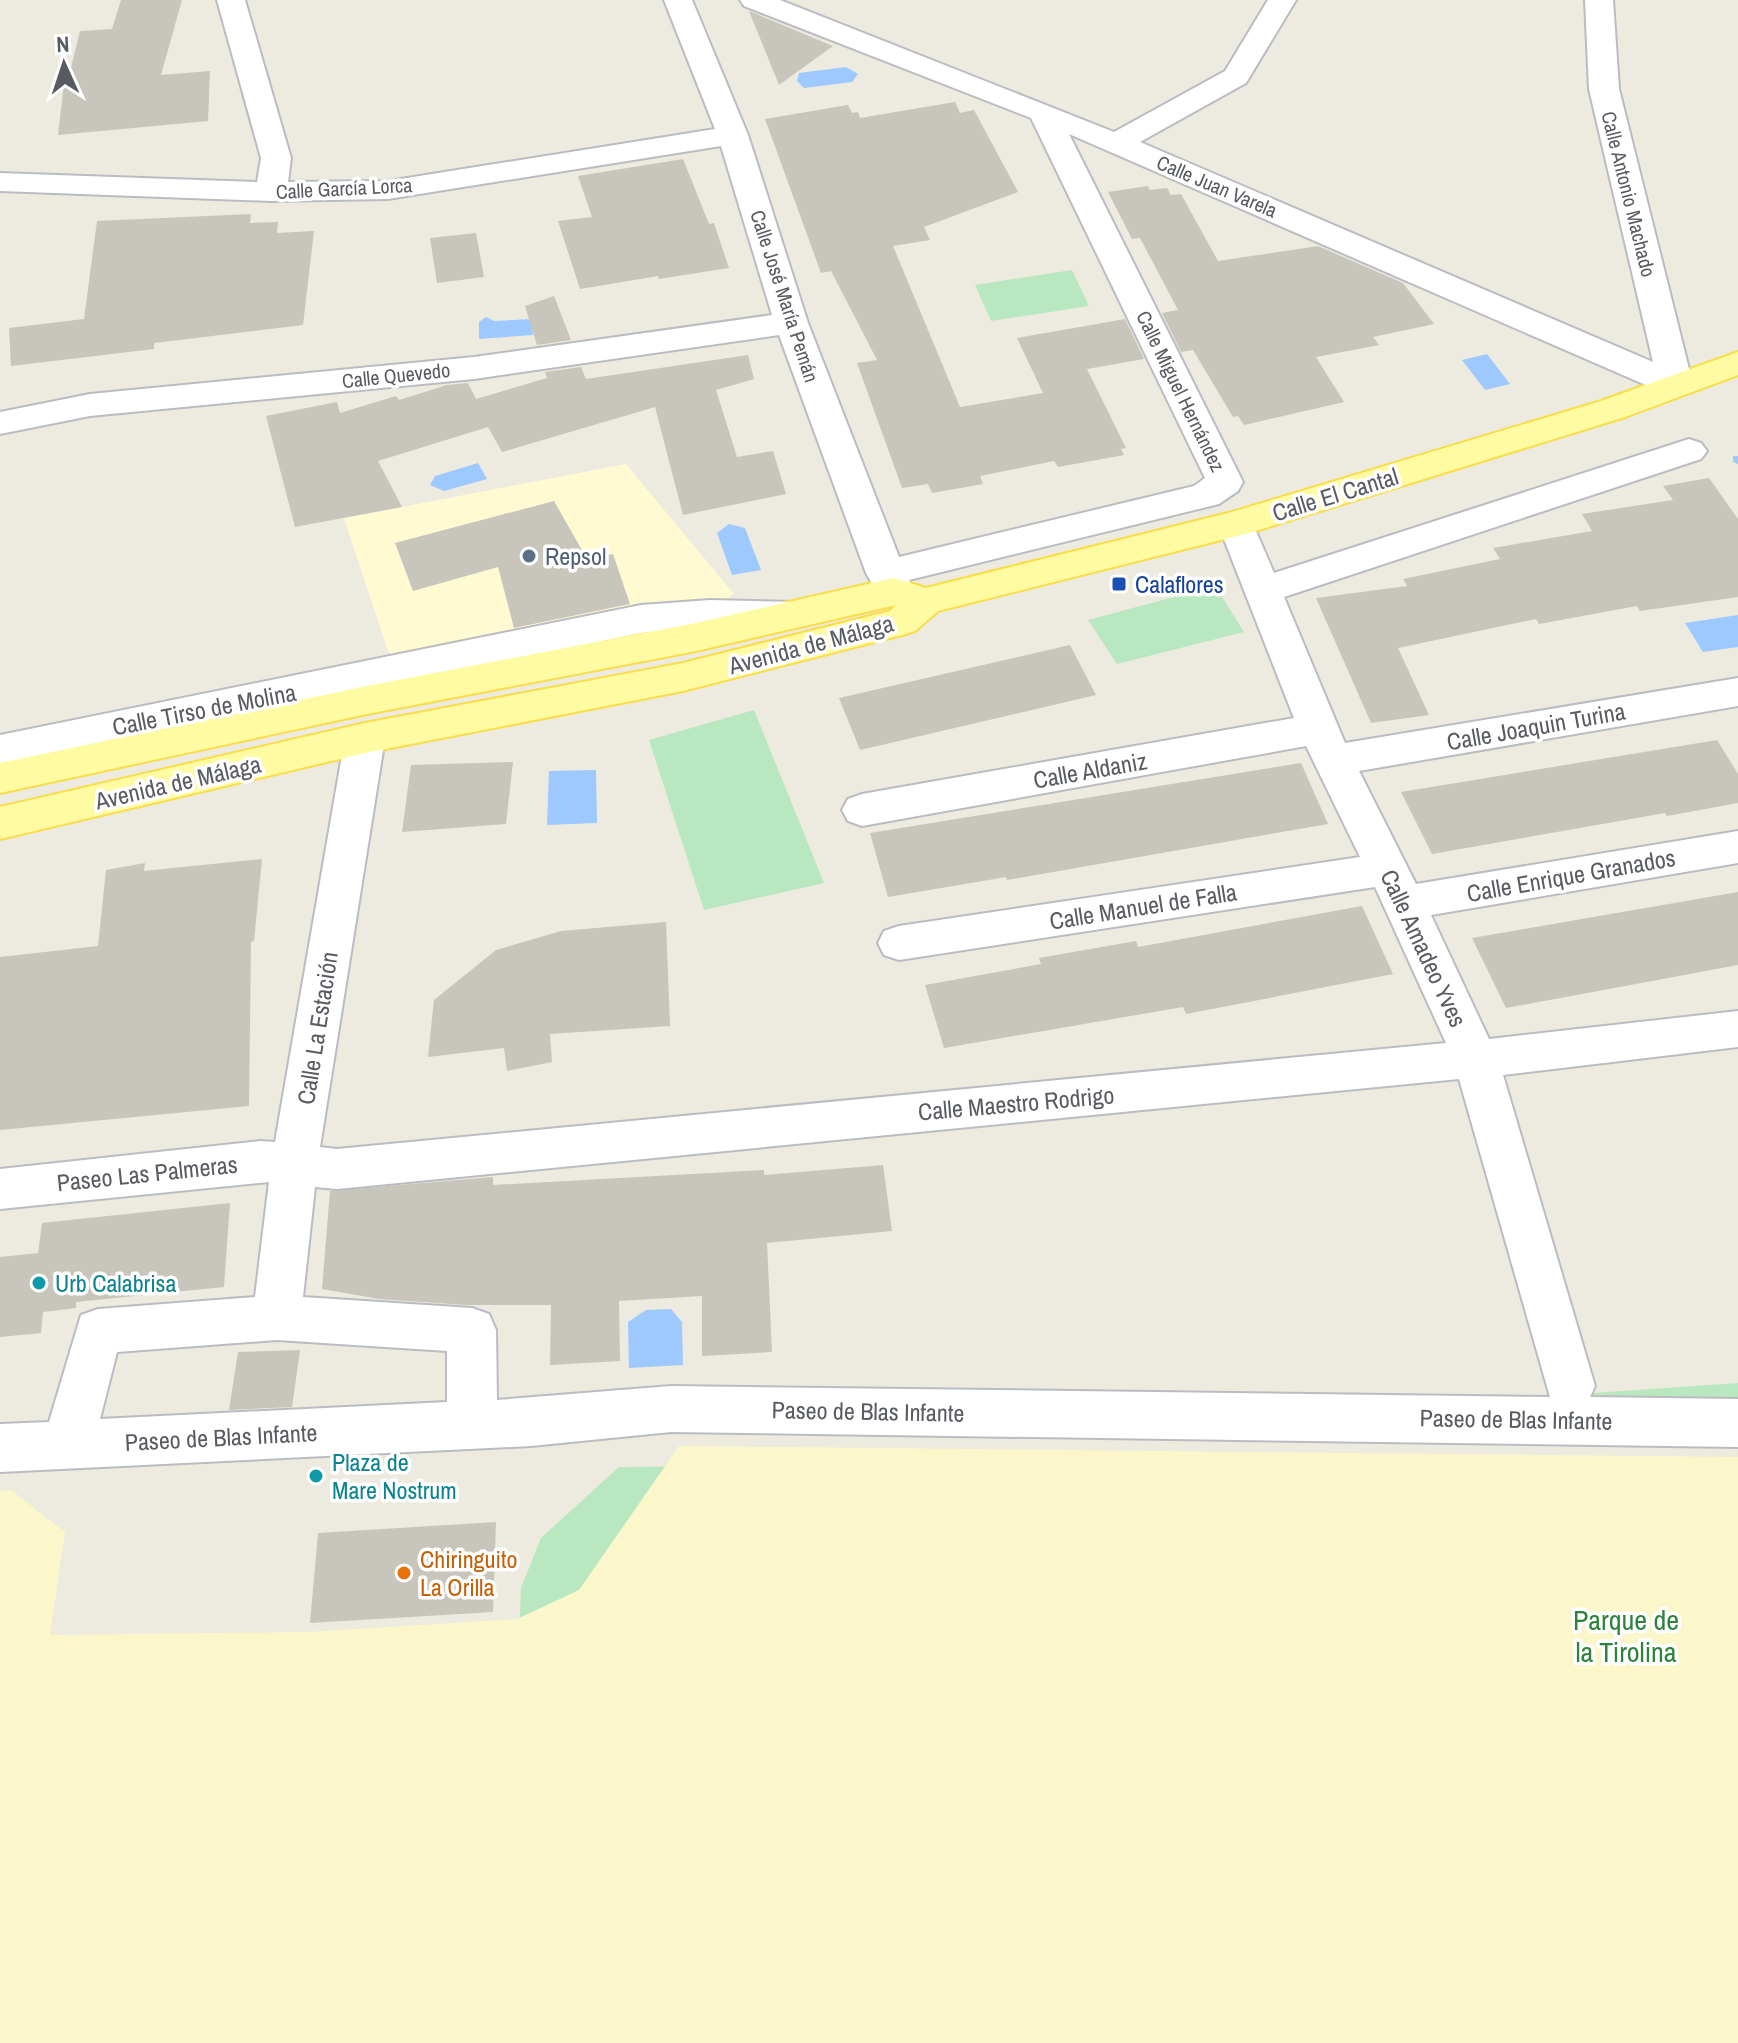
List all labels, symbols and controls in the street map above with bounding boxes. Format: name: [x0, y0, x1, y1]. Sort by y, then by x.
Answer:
north arrow: [24, 24, 104, 104]
text: N: [56, 29, 70, 59]
street label: Calle Antonio Machado: [1595, 108, 1663, 280]
street label: Calle Juan Varela: [1153, 149, 1281, 223]
street label: Calle García Lorca: [275, 171, 413, 205]
street label: Calle José María Pemán: [744, 206, 826, 386]
street label: Calle Miguel Hernández: [1130, 306, 1232, 476]
street label: Calle Quevedo: [341, 356, 451, 394]
street label: Calle El Cantal: [1268, 460, 1402, 528]
place label: Repsol: [545, 540, 606, 572]
marker: Repsol: [520, 547, 538, 565]
place label: Calaflores: [1135, 568, 1224, 600]
marker: Calaflores: [1110, 575, 1128, 593]
street label: Avenida de Málaga: [724, 607, 897, 682]
street label: Calle Tirso de Molina: [110, 676, 299, 742]
street label: Calle Joaquin Turina: [1444, 695, 1628, 757]
street label: Calle Aldaniz: [1031, 744, 1149, 796]
street label: Avenida de Málaga: [91, 747, 264, 817]
street label: Calle Enrique Granados: [1464, 841, 1678, 909]
street label: Calle Amadeo Yves: [1374, 864, 1474, 1032]
street label: Calle Manuel de Falla: [1047, 875, 1239, 937]
street label: Calle La Estación: [289, 949, 345, 1107]
street label: Calle Maestro Rodrigo: [917, 1078, 1115, 1128]
street label: Paseo Las Palmeras: [55, 1148, 239, 1198]
place label: Urb Calabrisa: [55, 1267, 176, 1299]
marker: Urb Calabrisa: [30, 1274, 48, 1292]
street label: Paseo de Blas Infante: [771, 1393, 965, 1429]
street label: Paseo de Blas Infante: [1419, 1401, 1613, 1437]
street label: Paseo de Blas Infante: [124, 1416, 318, 1458]
place label: Plaza de Mare Nostrum: [332, 1446, 457, 1506]
marker: Plaza de Mare Nostrum: [307, 1467, 325, 1485]
place label: Chiringuito La Orilla: [420, 1543, 517, 1603]
marker: Chiringuito La Orilla: [395, 1564, 413, 1582]
park label: Parque de la Tirolina: [1573, 1601, 1679, 1671]

